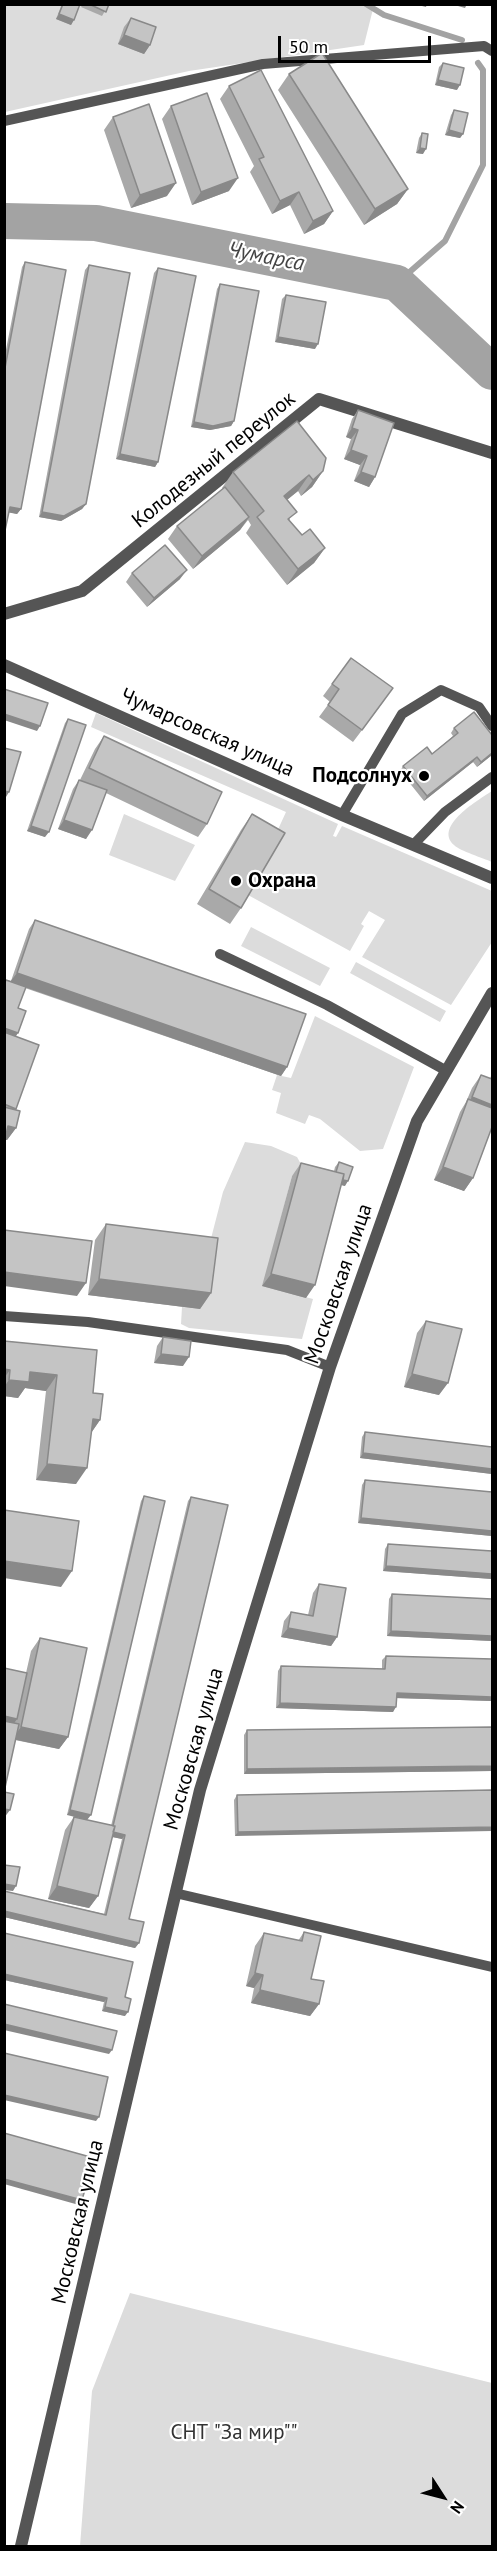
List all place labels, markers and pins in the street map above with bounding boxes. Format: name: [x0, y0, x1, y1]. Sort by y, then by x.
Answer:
place label: Подсолнух: [312, 763, 412, 789]
marker: Подсолнух: [417, 769, 431, 783]
place label: Охрана: [248, 868, 316, 894]
marker: Охрана: [229, 874, 243, 888]

